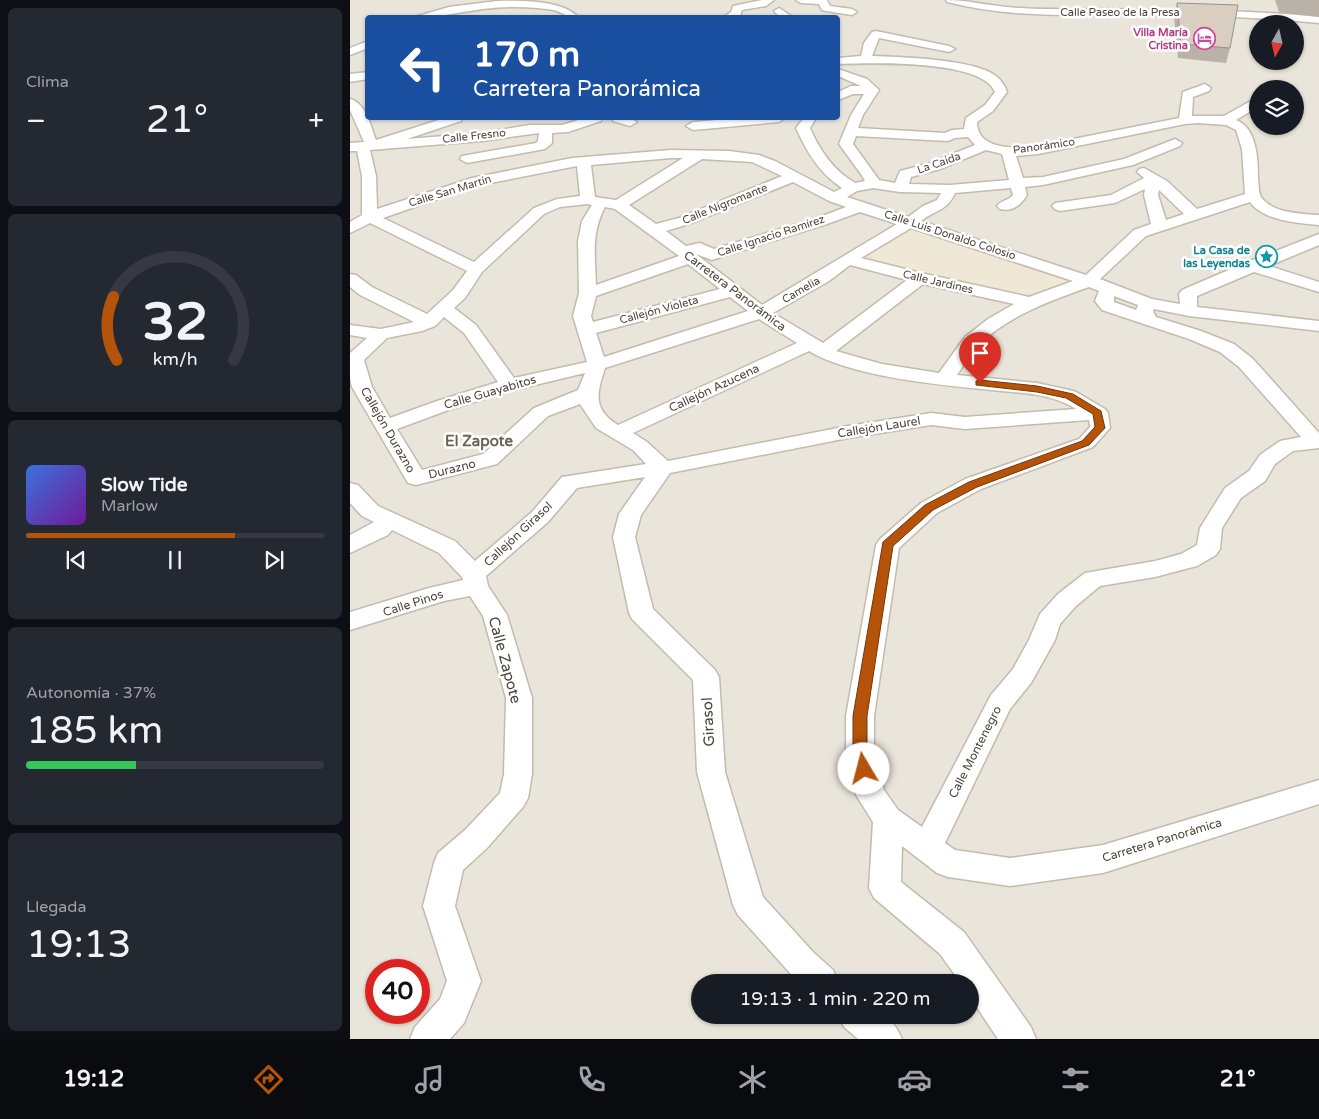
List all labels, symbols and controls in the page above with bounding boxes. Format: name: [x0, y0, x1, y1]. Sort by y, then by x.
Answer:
street label: Calle Paseo de la Presa: [1060, 6, 1180, 19]
north arrow: [1249, 15, 1304, 70]
map controls: [1249, 15, 1304, 135]
place label: Villa María Cristina: [1133, 26, 1188, 52]
hotel icon: Villa María Cristina: [1192, 26, 1216, 50]
text: 170 m: [473, 34, 580, 76]
icon: left: [390, 35, 455, 100]
text: Clima: [26, 72, 69, 92]
text: Carretera Panorámica: [473, 76, 701, 102]
button: layers: [1249, 80, 1304, 135]
text: 21°: [146, 97, 208, 143]
text: −: [26, 104, 46, 138]
text: +: [308, 104, 324, 138]
street label: Calle Fresno: [442, 126, 507, 146]
street label: Panorámico: [1012, 135, 1076, 157]
street label: La Caida: [916, 150, 962, 176]
street label: Calle San Martín: [407, 172, 493, 210]
street label: Calle Nigromante: [681, 181, 769, 227]
street label: Calle Luis Donaldo Colosio: [883, 208, 1018, 263]
street label: Calle Ignacio Ramírez: [716, 212, 827, 259]
place label: La Casa de las Leyendas: [1183, 244, 1251, 271]
place icon: La Casa de las Leyendas: [1254, 244, 1278, 268]
street label: Carretera Panorámica: [681, 248, 789, 334]
street label: Calle Jardines: [902, 268, 974, 296]
street label: Camelia: [780, 274, 822, 306]
text: 32: [142, 291, 208, 354]
street label: Callejón Violeta: [618, 293, 700, 327]
pin: [959, 332, 1001, 383]
icon: arrive: [966, 339, 994, 367]
text: km/h: [153, 349, 197, 370]
street label: Callejón Azucena: [667, 361, 761, 415]
street label: Calle Guayabitos: [442, 372, 538, 412]
street label: Callejón Durazno: [358, 385, 418, 475]
street label: Callejón Laurel: [837, 414, 921, 440]
district label: El Zapote: [445, 432, 513, 451]
street label: Durazno: [427, 456, 477, 482]
text: Slow Tide: [101, 474, 188, 496]
text: Marlow: [101, 496, 158, 516]
street label: Callejón Girasol: [481, 499, 555, 569]
icon: previous: [62, 546, 90, 574]
icon: pause: [161, 546, 189, 574]
icon: next: [260, 546, 288, 574]
street label: Calle Pinos: [381, 587, 445, 619]
street label: Calle Zapote: [485, 615, 525, 705]
text: Autonomía · 37%: [26, 683, 156, 703]
street label: Girasol: [698, 697, 718, 747]
street label: Calle Montenegro: [946, 704, 1004, 800]
text: 185 km: [26, 708, 163, 754]
position arrow: [837, 742, 889, 794]
street label: Carretera Panorámica: [1101, 815, 1223, 865]
text: Llegada: [26, 897, 86, 917]
text: 19:13: [26, 922, 131, 968]
speed limit sign: 40: [365, 959, 430, 1024]
text: 19:13 · 1 min · 220 m: [739, 988, 931, 1010]
icon: directions: [251, 1062, 286, 1097]
icon: music: [412, 1062, 447, 1097]
icon: phone: [574, 1062, 609, 1097]
icon: climate: [735, 1062, 770, 1097]
icon: car: [897, 1062, 932, 1097]
icon: filters: [1058, 1062, 1093, 1097]
text: 19:12: [63, 1066, 124, 1092]
text: 21°: [1220, 1066, 1256, 1092]

